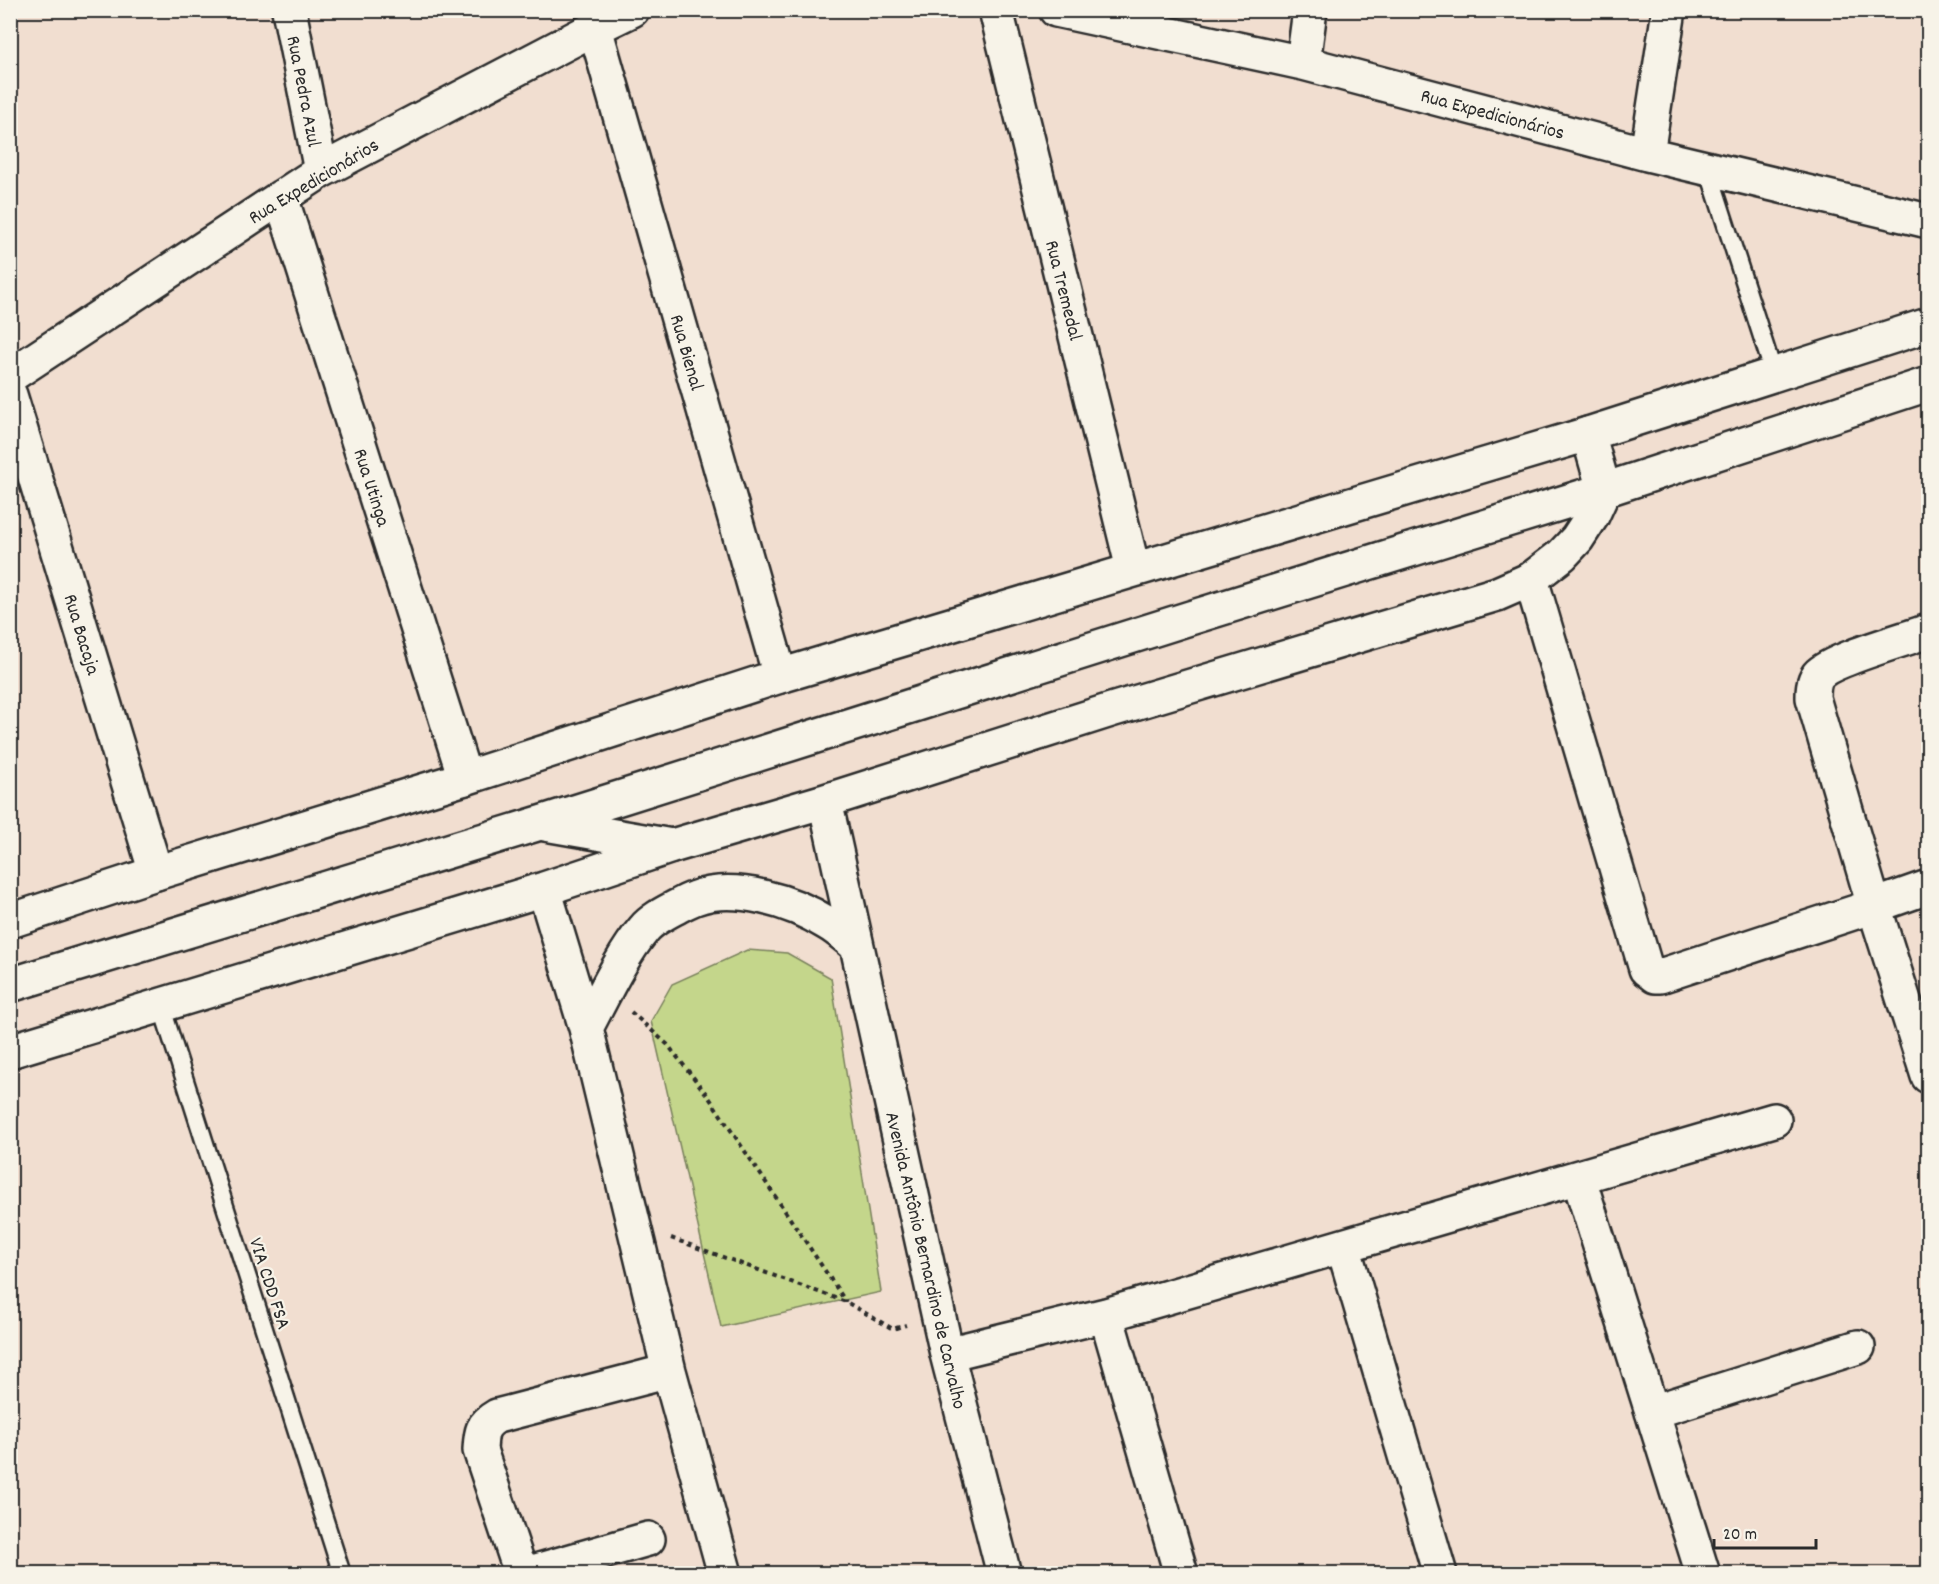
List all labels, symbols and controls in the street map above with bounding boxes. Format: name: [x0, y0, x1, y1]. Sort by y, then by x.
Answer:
street label: Rua Pedra Azul: [278, 34, 327, 150]
street label: Rua Expedicionários: [1417, 83, 1567, 149]
street label: Rua Expedicionários: [244, 132, 385, 233]
street label: Rua Tremedal: [1036, 238, 1088, 344]
street label: Rua Bienal: [661, 312, 709, 394]
street label: Rua Utinga: [344, 445, 396, 531]
street label: Rua Bacaja: [55, 591, 106, 679]
street label: Avenida Antônio Bernardino de Carvalho: [876, 1109, 972, 1412]
street label: VIA CDD FSA: [240, 1234, 296, 1334]
scale bar: [1714, 1512, 1816, 1550]
text: 20 m: [1723, 1523, 1757, 1548]

